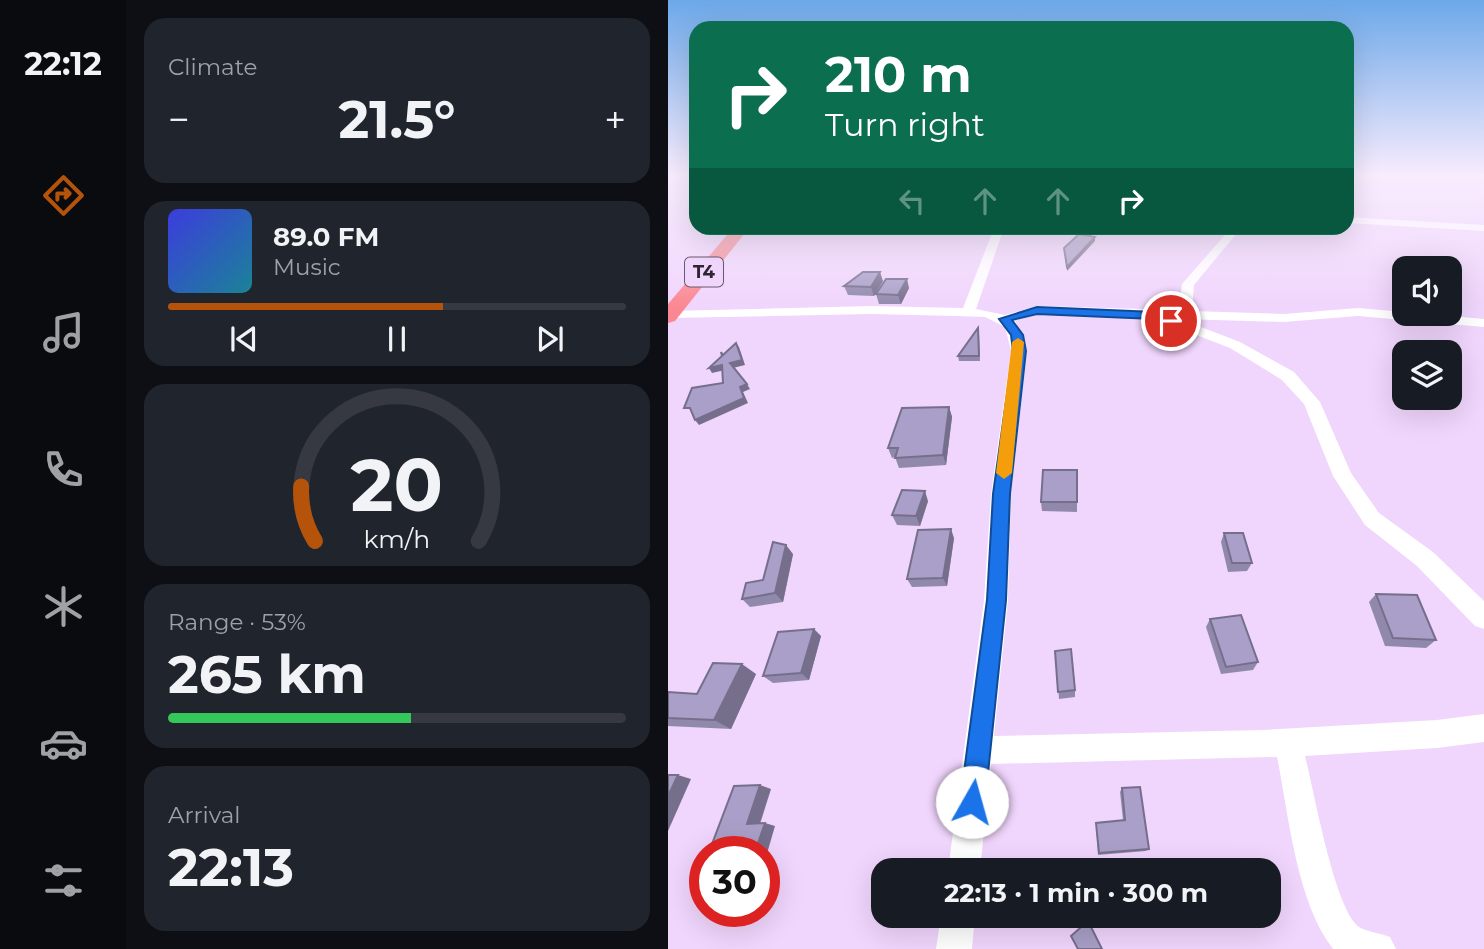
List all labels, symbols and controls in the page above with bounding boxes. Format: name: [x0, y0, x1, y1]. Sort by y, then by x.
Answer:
text: 22:12: [24, 44, 102, 83]
text: 210 m: [825, 45, 972, 104]
icon: right: [710, 49, 801, 140]
text: Climate: [168, 53, 257, 81]
text: 21.5°: [338, 88, 456, 151]
text: −: [168, 96, 190, 143]
text: +: [604, 96, 626, 143]
text: Turn right: [825, 105, 985, 144]
icon: directions: [39, 171, 88, 220]
icon: left: [893, 182, 931, 220]
icon: ahead: [966, 182, 1004, 220]
icon: ahead: [1039, 182, 1077, 220]
icon: right: [1112, 182, 1150, 220]
text: 89.0 FM: [273, 221, 379, 253]
text: Music: [273, 253, 341, 281]
map controls: [1392, 256, 1462, 410]
button: sound: [1392, 256, 1462, 326]
road number: T4: [685, 258, 723, 286]
pin: [1141, 291, 1201, 351]
icon: arrive: [1152, 302, 1190, 340]
icon: music: [39, 308, 88, 357]
icon: previous: [225, 320, 263, 358]
icon: pause: [378, 320, 416, 358]
icon: next: [531, 320, 569, 358]
button: layers: [1392, 340, 1462, 410]
text: 20: [351, 441, 443, 529]
icon: phone: [39, 445, 88, 494]
text: km/h: [364, 523, 430, 553]
icon: climate: [39, 582, 88, 631]
text: Range · 53%: [168, 608, 306, 636]
text: 265 km: [168, 643, 366, 706]
icon: car: [39, 719, 88, 768]
position arrow: [935, 765, 1009, 839]
text: Arrival: [168, 801, 241, 829]
text: 22:13: [168, 836, 294, 899]
speed limit sign: 30: [689, 836, 780, 927]
icon: filters: [39, 856, 88, 905]
text: 22:13 · 1 min · 300 m: [944, 877, 1208, 909]

